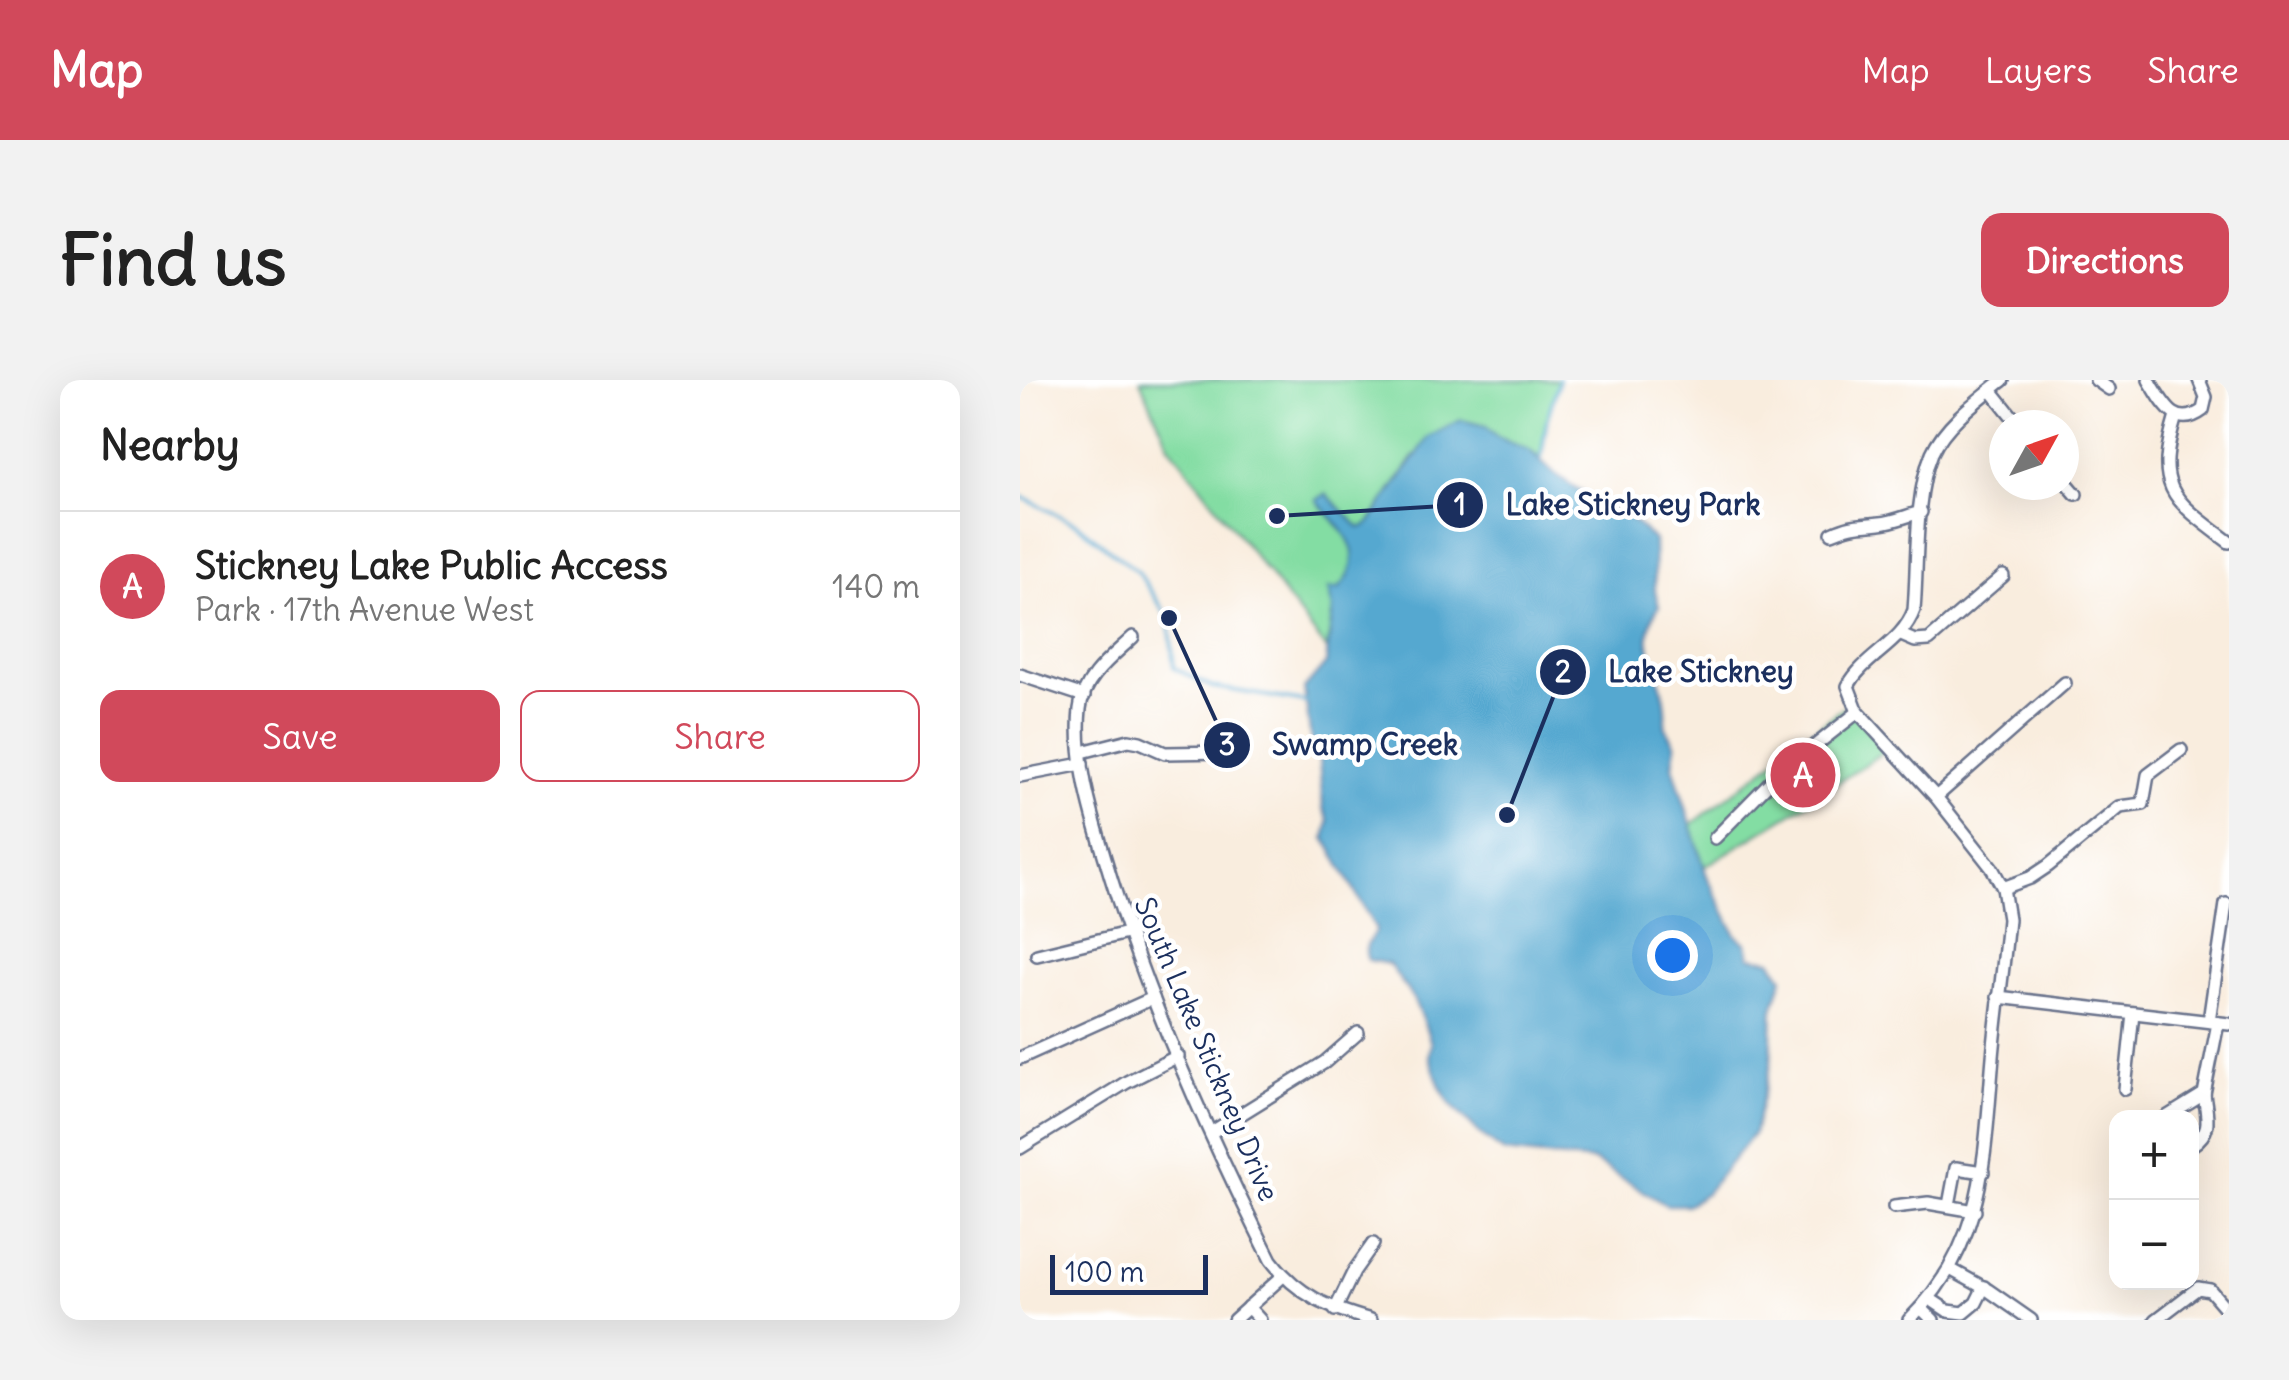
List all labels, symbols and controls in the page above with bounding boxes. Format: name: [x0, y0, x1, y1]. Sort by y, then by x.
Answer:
text: Map: [50, 40, 143, 100]
text: Map: [1862, 48, 1930, 92]
text: Layers: [1985, 48, 2092, 92]
text: Share: [2147, 48, 2239, 92]
button: Directions: [1981, 213, 2229, 307]
text: Find us: [60, 216, 286, 304]
north arrow: [1989, 410, 2079, 500]
text: Nearby: [100, 419, 239, 471]
callout: Lake Stickney Park: [1435, 475, 1780, 535]
text: 1: [1454, 485, 1466, 523]
text: Lake Stickney Park: [1506, 485, 1760, 523]
text: Stickney Lake Public Access: [195, 542, 668, 589]
text: A: [122, 566, 143, 607]
text: 140 m: [832, 566, 920, 607]
text: Park · 17th Avenue West: [195, 589, 534, 630]
callout: Lake Stickney: [1538, 642, 1814, 702]
text: 2: [1555, 652, 1571, 690]
text: Lake Stickney: [1608, 652, 1794, 690]
button: Save: [100, 690, 500, 782]
button: Share: [520, 690, 920, 782]
callout: Swamp Creek: [1202, 715, 1478, 775]
text: 3: [1218, 725, 1236, 763]
text: Swamp Creek: [1272, 725, 1458, 763]
pin: A: [1770, 738, 1836, 812]
street label: South Lake Stickney Drive: [1127, 892, 1287, 1206]
your location: [1647, 930, 1698, 981]
map controls: [2109, 1110, 2199, 1290]
button: +: [2109, 1110, 2199, 1200]
button: −: [2109, 1200, 2199, 1290]
scale bar: [1050, 1250, 1208, 1294]
text: 100 m: [1065, 1254, 1144, 1290]

